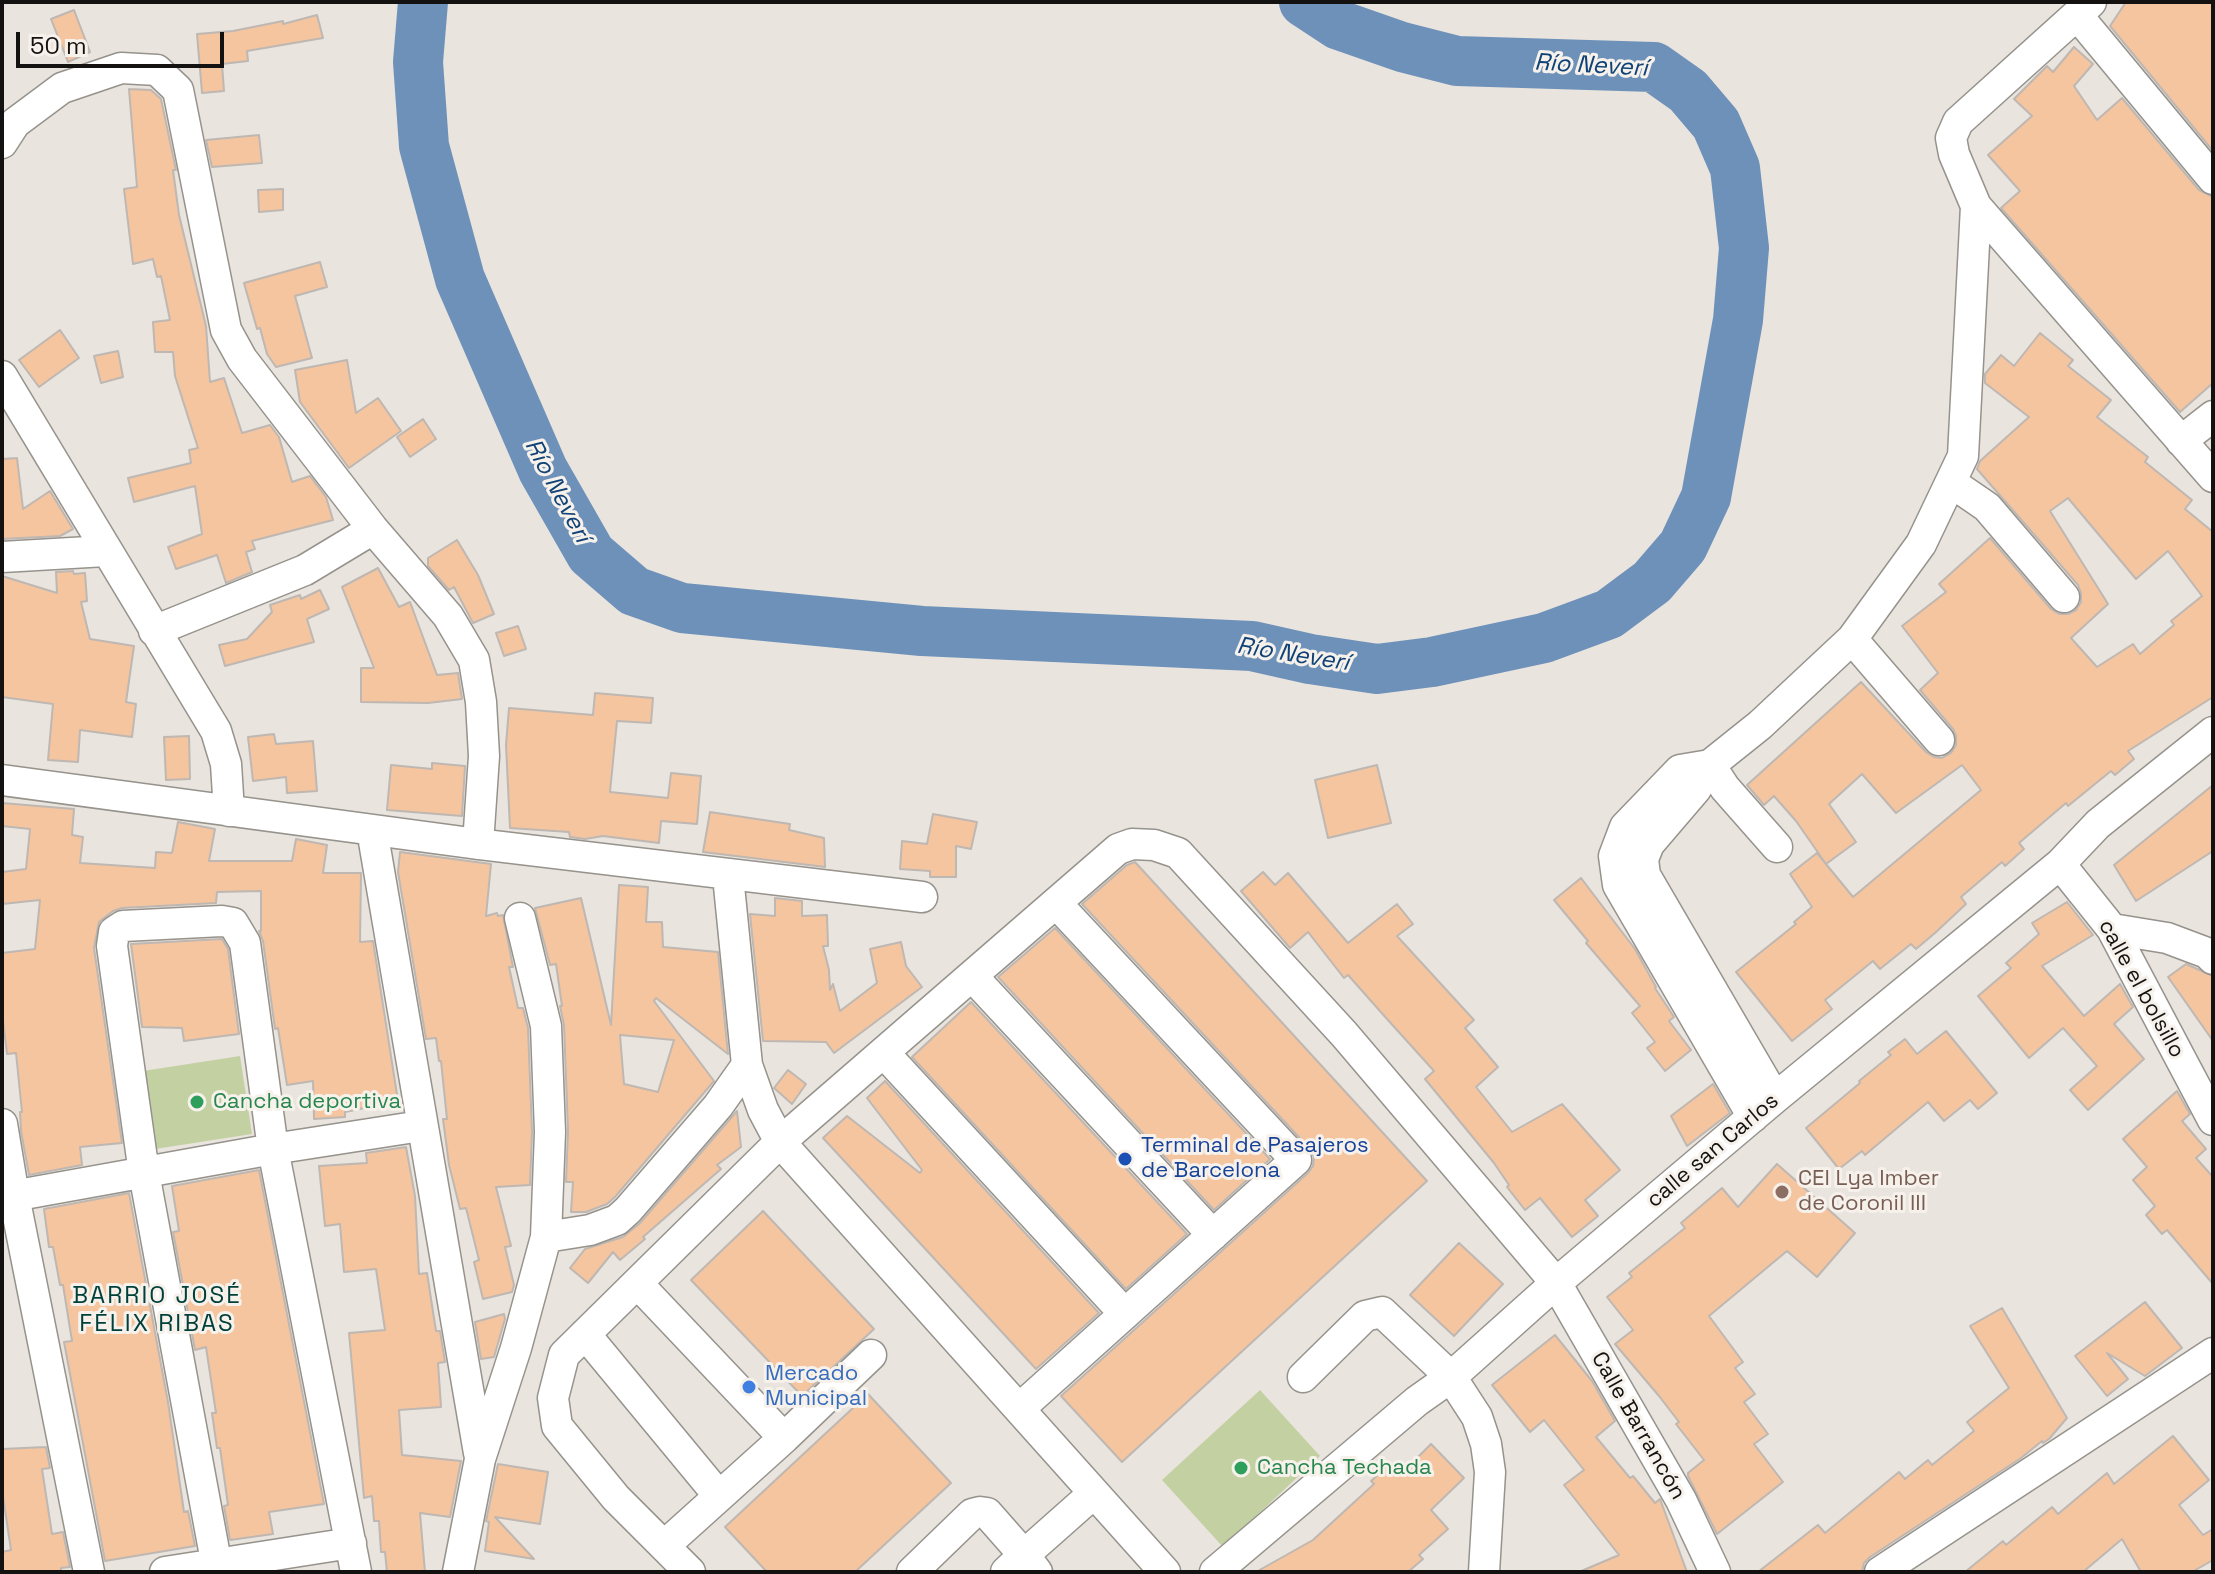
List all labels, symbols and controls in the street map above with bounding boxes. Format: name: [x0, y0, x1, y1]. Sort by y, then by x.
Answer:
scale bar: [20, 16, 228, 66]
text: 50 m: [30, 30, 87, 61]
water label: Río Neverí: [1534, 49, 1648, 83]
water label: Río Neverí: [518, 434, 596, 548]
water label: Río Neverí: [1235, 632, 1351, 678]
street label: calle el bolsillo: [2092, 915, 2190, 1063]
street label: calle san Carlos: [1642, 1088, 1784, 1214]
place label: Cancha deportiva: [213, 1089, 401, 1115]
marker: Cancha deportiva: [188, 1093, 206, 1111]
place label: Terminal de Pasajeros de Barcelona: [1141, 1133, 1369, 1184]
marker: Terminal de Pasajeros de Barcelona: [1116, 1150, 1134, 1168]
place label: CEI Lya Imber de Coronil III: [1798, 1166, 1939, 1218]
marker: CEI Lya Imber de Coronil III: [1773, 1183, 1791, 1201]
district label: BARRIO JOSÉ FÉLIX RIBAS: [72, 1282, 242, 1338]
street label: Calle Barrancón: [1585, 1348, 1691, 1504]
place label: Mercado Municipal: [765, 1361, 867, 1412]
marker: Mercado Municipal: [740, 1378, 758, 1396]
place label: Cancha Techada: [1257, 1455, 1432, 1481]
marker: Cancha Techada: [1232, 1459, 1250, 1477]

